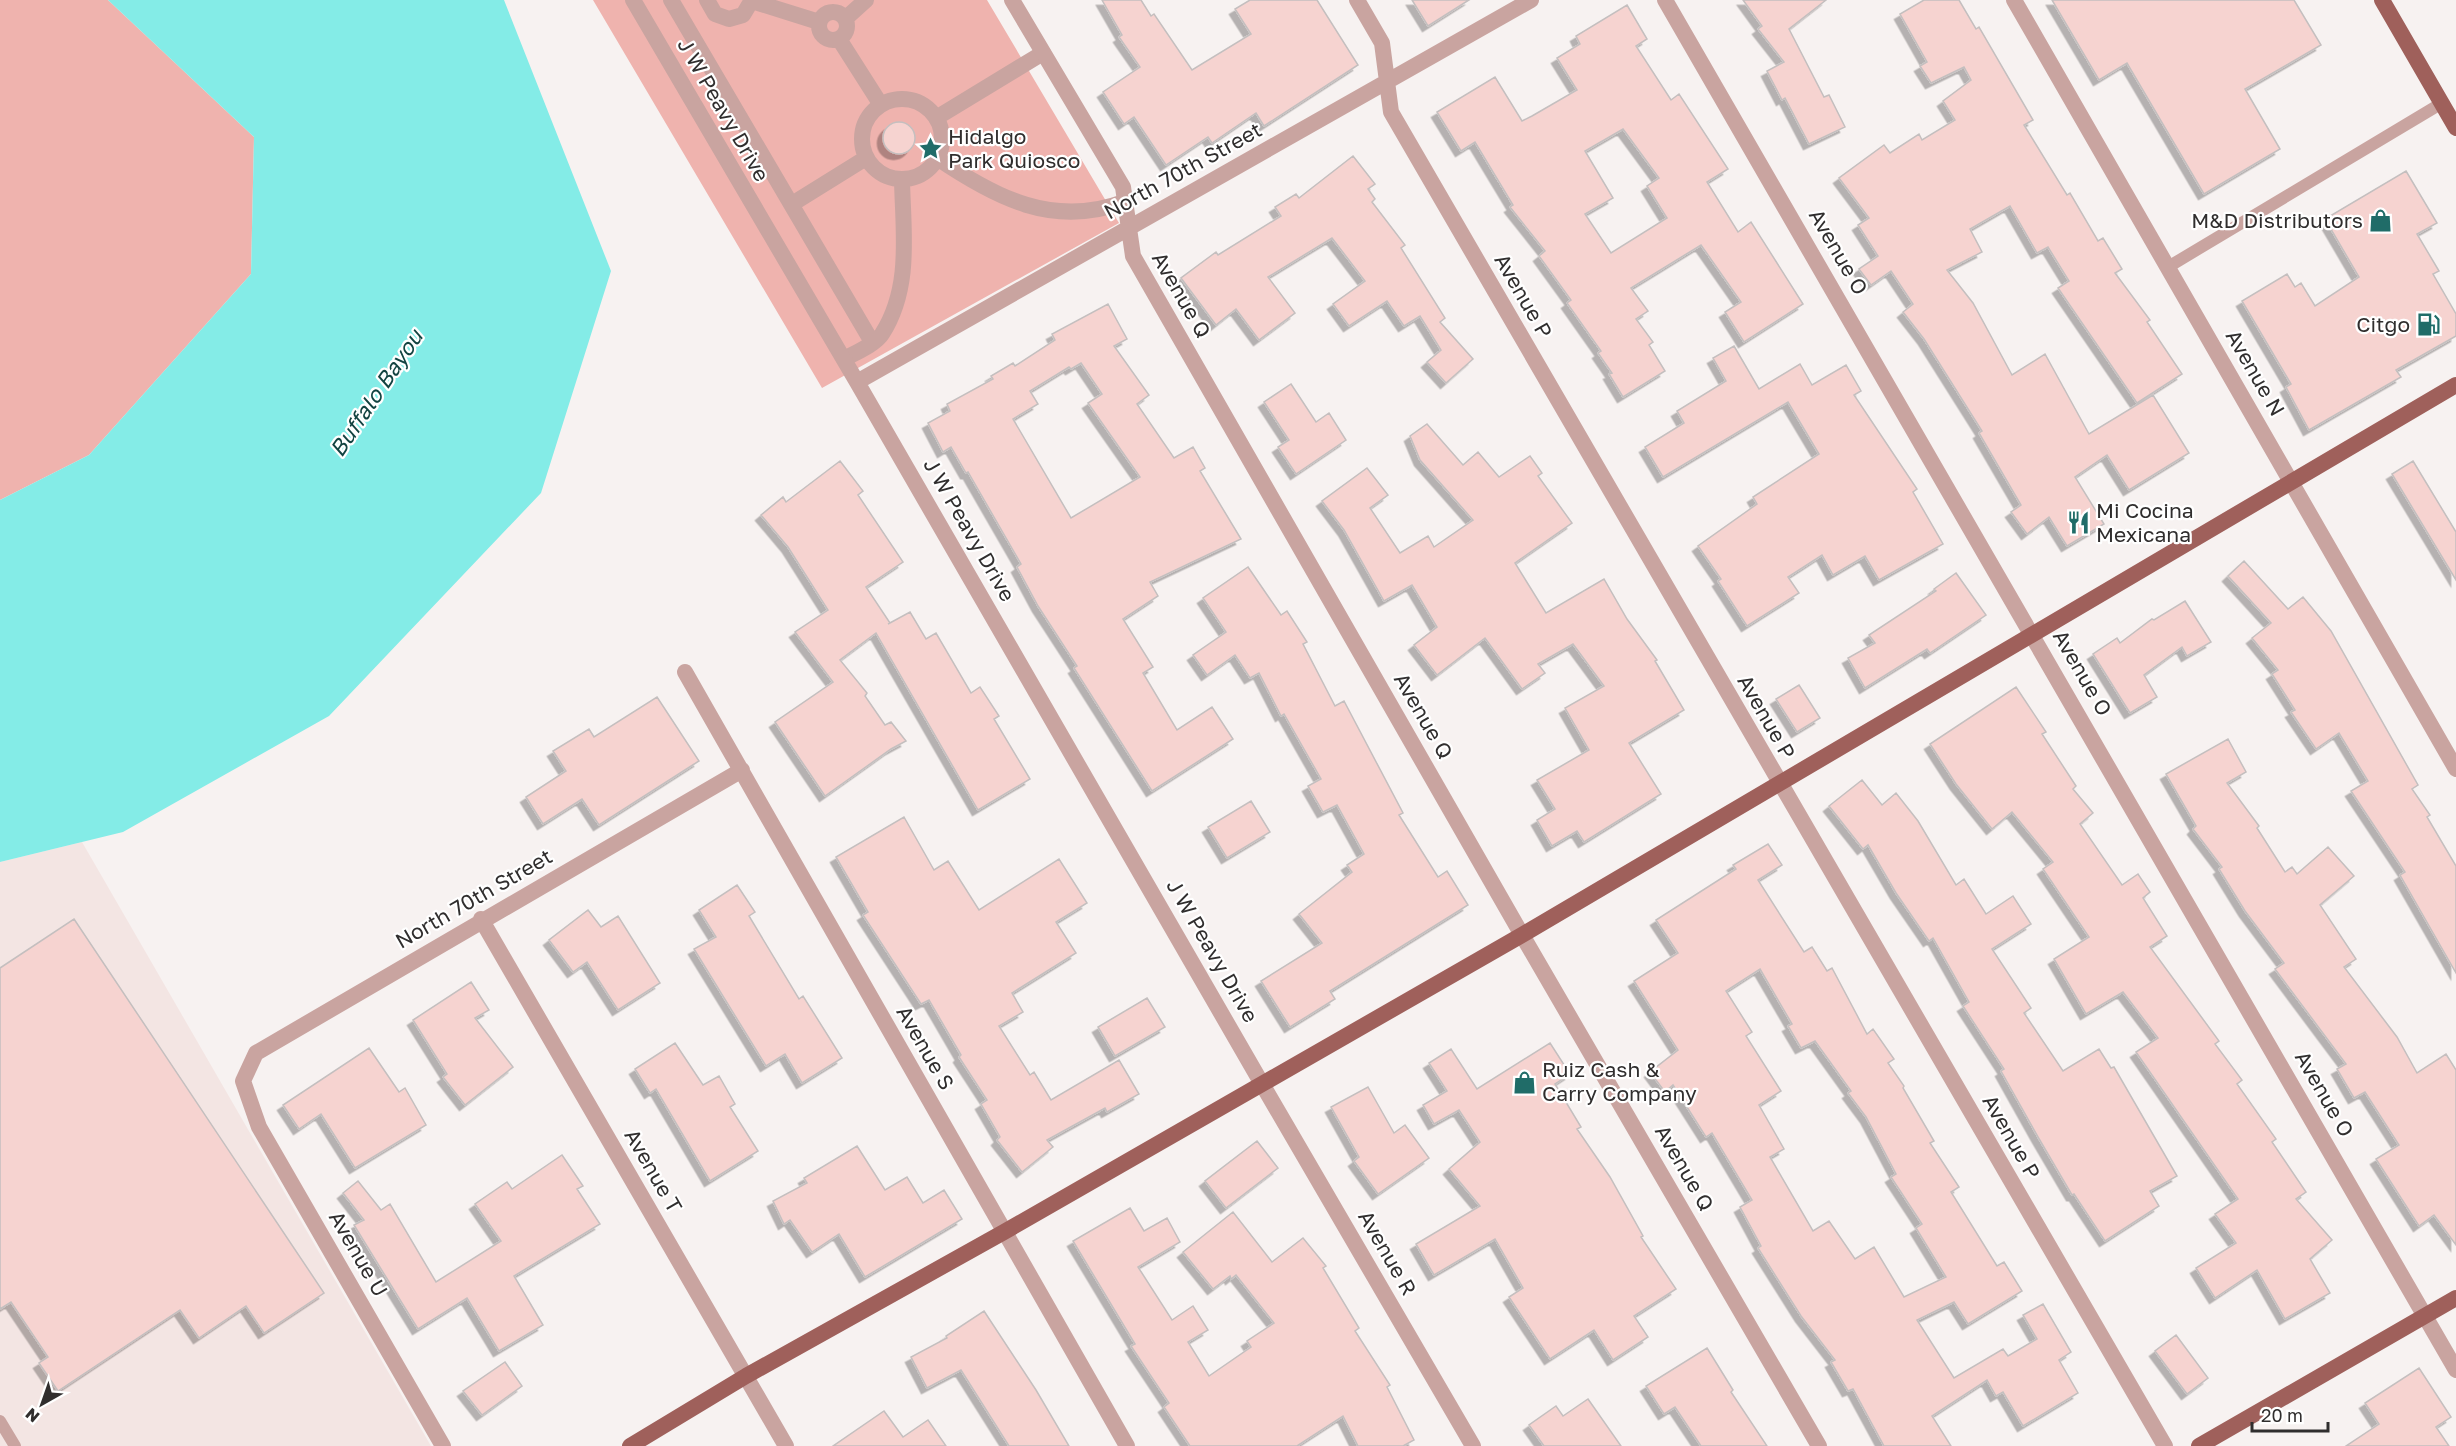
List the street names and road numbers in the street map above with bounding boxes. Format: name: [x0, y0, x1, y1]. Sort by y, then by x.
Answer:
street label: J W Peavy Drive: [672, 33, 775, 186]
street label: North 70th Street: [1099, 116, 1266, 224]
street label: Avenue O: [1804, 204, 1874, 299]
street label: Avenue Q: [1147, 247, 1217, 342]
street label: Avenue P: [1489, 249, 1558, 342]
street label: Avenue N: [2221, 325, 2291, 420]
street label: J W Peavy Drive: [918, 453, 1021, 606]
street label: Avenue O: [2048, 625, 2118, 720]
street label: Avenue Q: [1389, 668, 1459, 763]
street label: Avenue P: [1732, 670, 1801, 763]
street label: North 70th Street: [391, 843, 556, 954]
street label: J W Peavy Drive: [1161, 874, 1264, 1027]
street label: Avenue S: [891, 1001, 960, 1094]
street label: Avenue O: [2290, 1046, 2360, 1141]
street label: Avenue P: [1977, 1090, 2046, 1183]
street label: Avenue Q: [1650, 1120, 1720, 1215]
street label: Avenue T: [620, 1124, 688, 1217]
street label: Avenue R: [1353, 1205, 1423, 1300]
street label: Avenue U: [324, 1206, 394, 1301]

